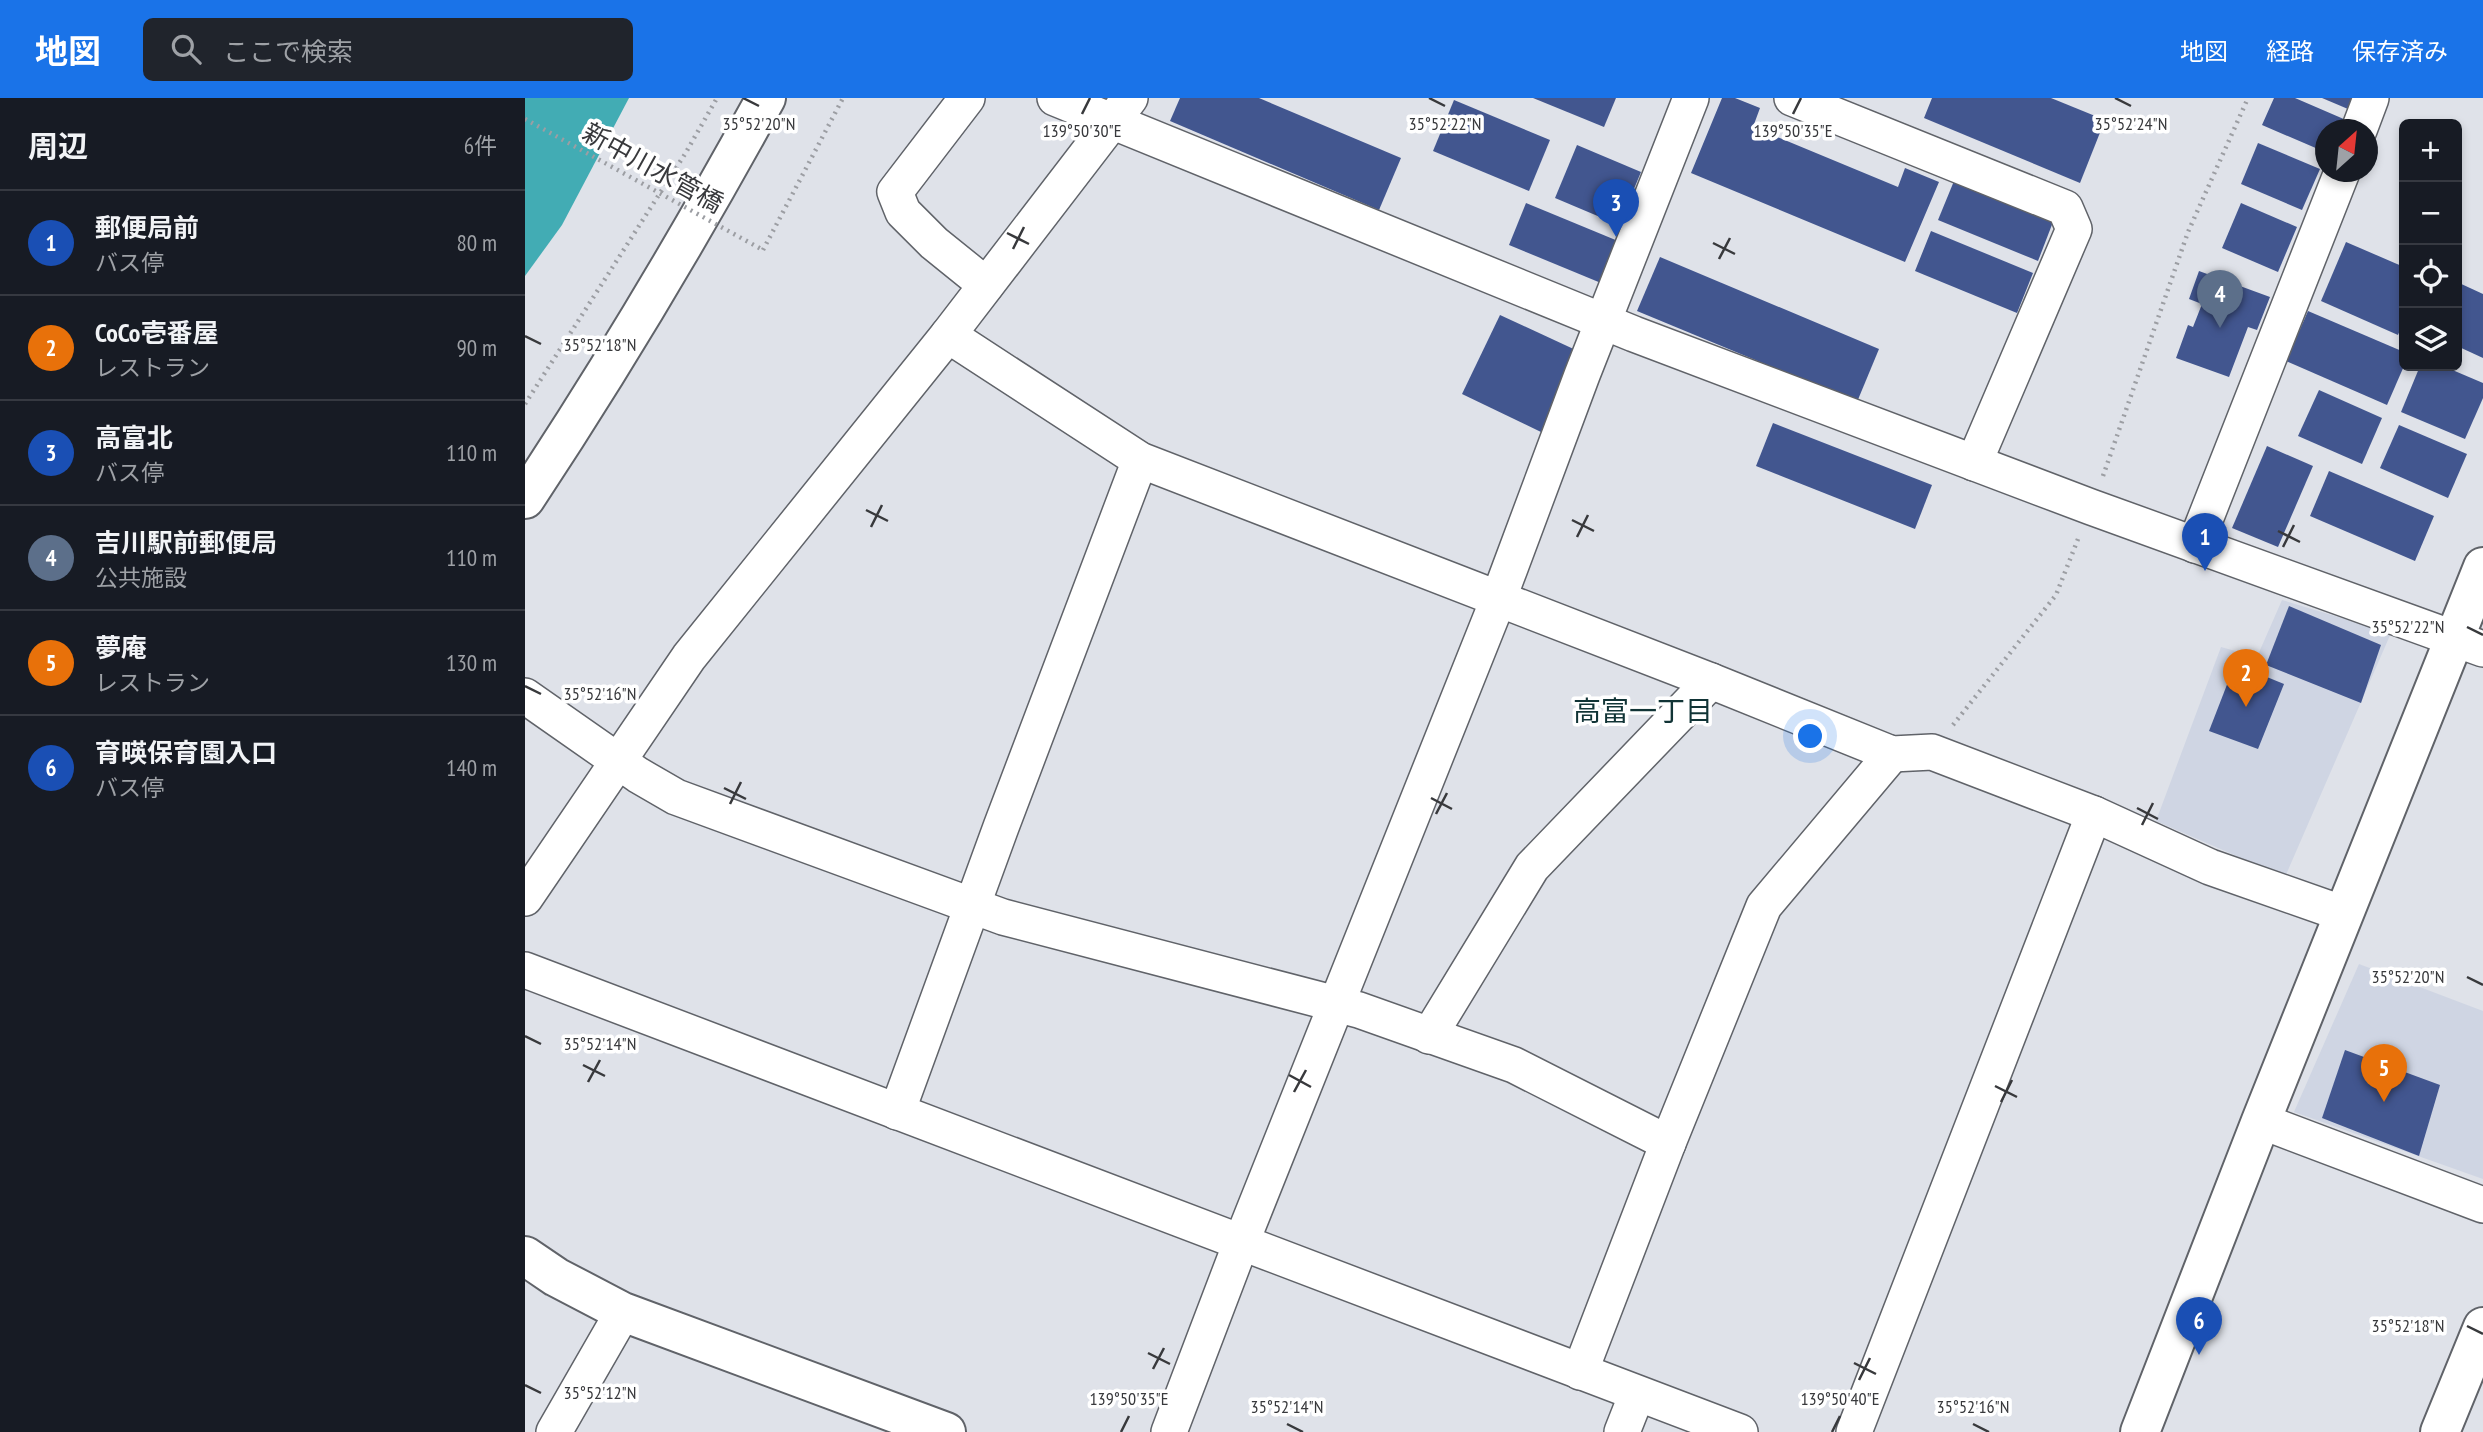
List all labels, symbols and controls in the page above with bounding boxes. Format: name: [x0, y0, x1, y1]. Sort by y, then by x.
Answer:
search box: [143, 18, 633, 81]
text: 地図: [35, 29, 101, 72]
icon: search: [167, 30, 205, 68]
text: ここで検索: [223, 35, 353, 68]
text: 地図: [2180, 36, 2228, 67]
text: 経路: [2266, 36, 2314, 67]
text: 保存済み: [2352, 36, 2448, 67]
text: 35°52'20"N: [723, 112, 795, 135]
text: 35°52'22"N: [1409, 112, 1481, 135]
text: 35°52'24"N: [2095, 112, 2167, 135]
street label: 新中川水管橋: [577, 115, 729, 220]
text: 139°50'30"E: [1043, 119, 1121, 142]
text: 139°50'35"E: [1754, 119, 1832, 142]
north arrow: [2315, 119, 2378, 182]
map controls: [2399, 119, 2462, 371]
button: +: [2399, 119, 2462, 182]
text: 周辺: [28, 126, 88, 165]
text: 6件: [464, 131, 497, 160]
pin: 3: [1593, 179, 1639, 237]
button: −: [2399, 182, 2462, 245]
text: 郵便局前: [95, 211, 199, 244]
text: 1: [46, 228, 57, 257]
text: 80 m: [456, 228, 497, 257]
button: locate: [2399, 245, 2462, 308]
text: バス停: [95, 248, 164, 277]
pin: 4: [2197, 270, 2243, 328]
button: layers: [2399, 308, 2462, 371]
text: CoCo壱番屋: [95, 316, 218, 349]
text: 2: [46, 333, 57, 362]
text: 90 m: [456, 333, 497, 362]
text: 35°52'18"N: [564, 333, 636, 356]
text: レストラン: [95, 353, 210, 382]
text: 高富北: [95, 421, 173, 454]
text: 3: [46, 438, 57, 467]
text: 110 m: [446, 438, 497, 467]
text: バス停: [95, 458, 164, 487]
pin: 1: [2182, 513, 2228, 571]
text: 吉川駅前郵便局: [95, 526, 277, 559]
text: 4: [46, 543, 57, 572]
text: 110 m: [446, 543, 497, 572]
text: 公共施設: [95, 563, 187, 592]
text: 35°52'22"N: [2372, 615, 2444, 638]
text: 夢庵: [95, 631, 147, 664]
text: 5: [46, 648, 57, 677]
text: 130 m: [446, 648, 497, 677]
pin: 2: [2223, 649, 2269, 707]
text: レストラン: [95, 668, 210, 697]
text: 35°52'16"N: [564, 682, 636, 705]
district label: 高富一丁目: [1573, 692, 1713, 729]
your location: [1793, 719, 1827, 753]
text: 育暎保育園入口: [95, 736, 277, 769]
text: 6: [46, 753, 57, 782]
text: 140 m: [446, 753, 497, 782]
text: バス停: [95, 773, 164, 802]
text: 35°52'20"N: [2372, 965, 2444, 988]
text: 35°52'14"N: [564, 1032, 636, 1055]
pin: 5: [2361, 1044, 2407, 1102]
pin: 6: [2176, 1297, 2222, 1355]
text: 35°52'18"N: [2372, 1314, 2444, 1337]
text: 35°52'12"N: [564, 1381, 636, 1404]
text: 139°50'35"E: [1090, 1387, 1168, 1410]
text: 139°50'40"E: [1801, 1387, 1879, 1410]
text: 35°52'14"N: [1251, 1395, 1323, 1418]
text: 35°52'16"N: [1937, 1395, 2009, 1418]

